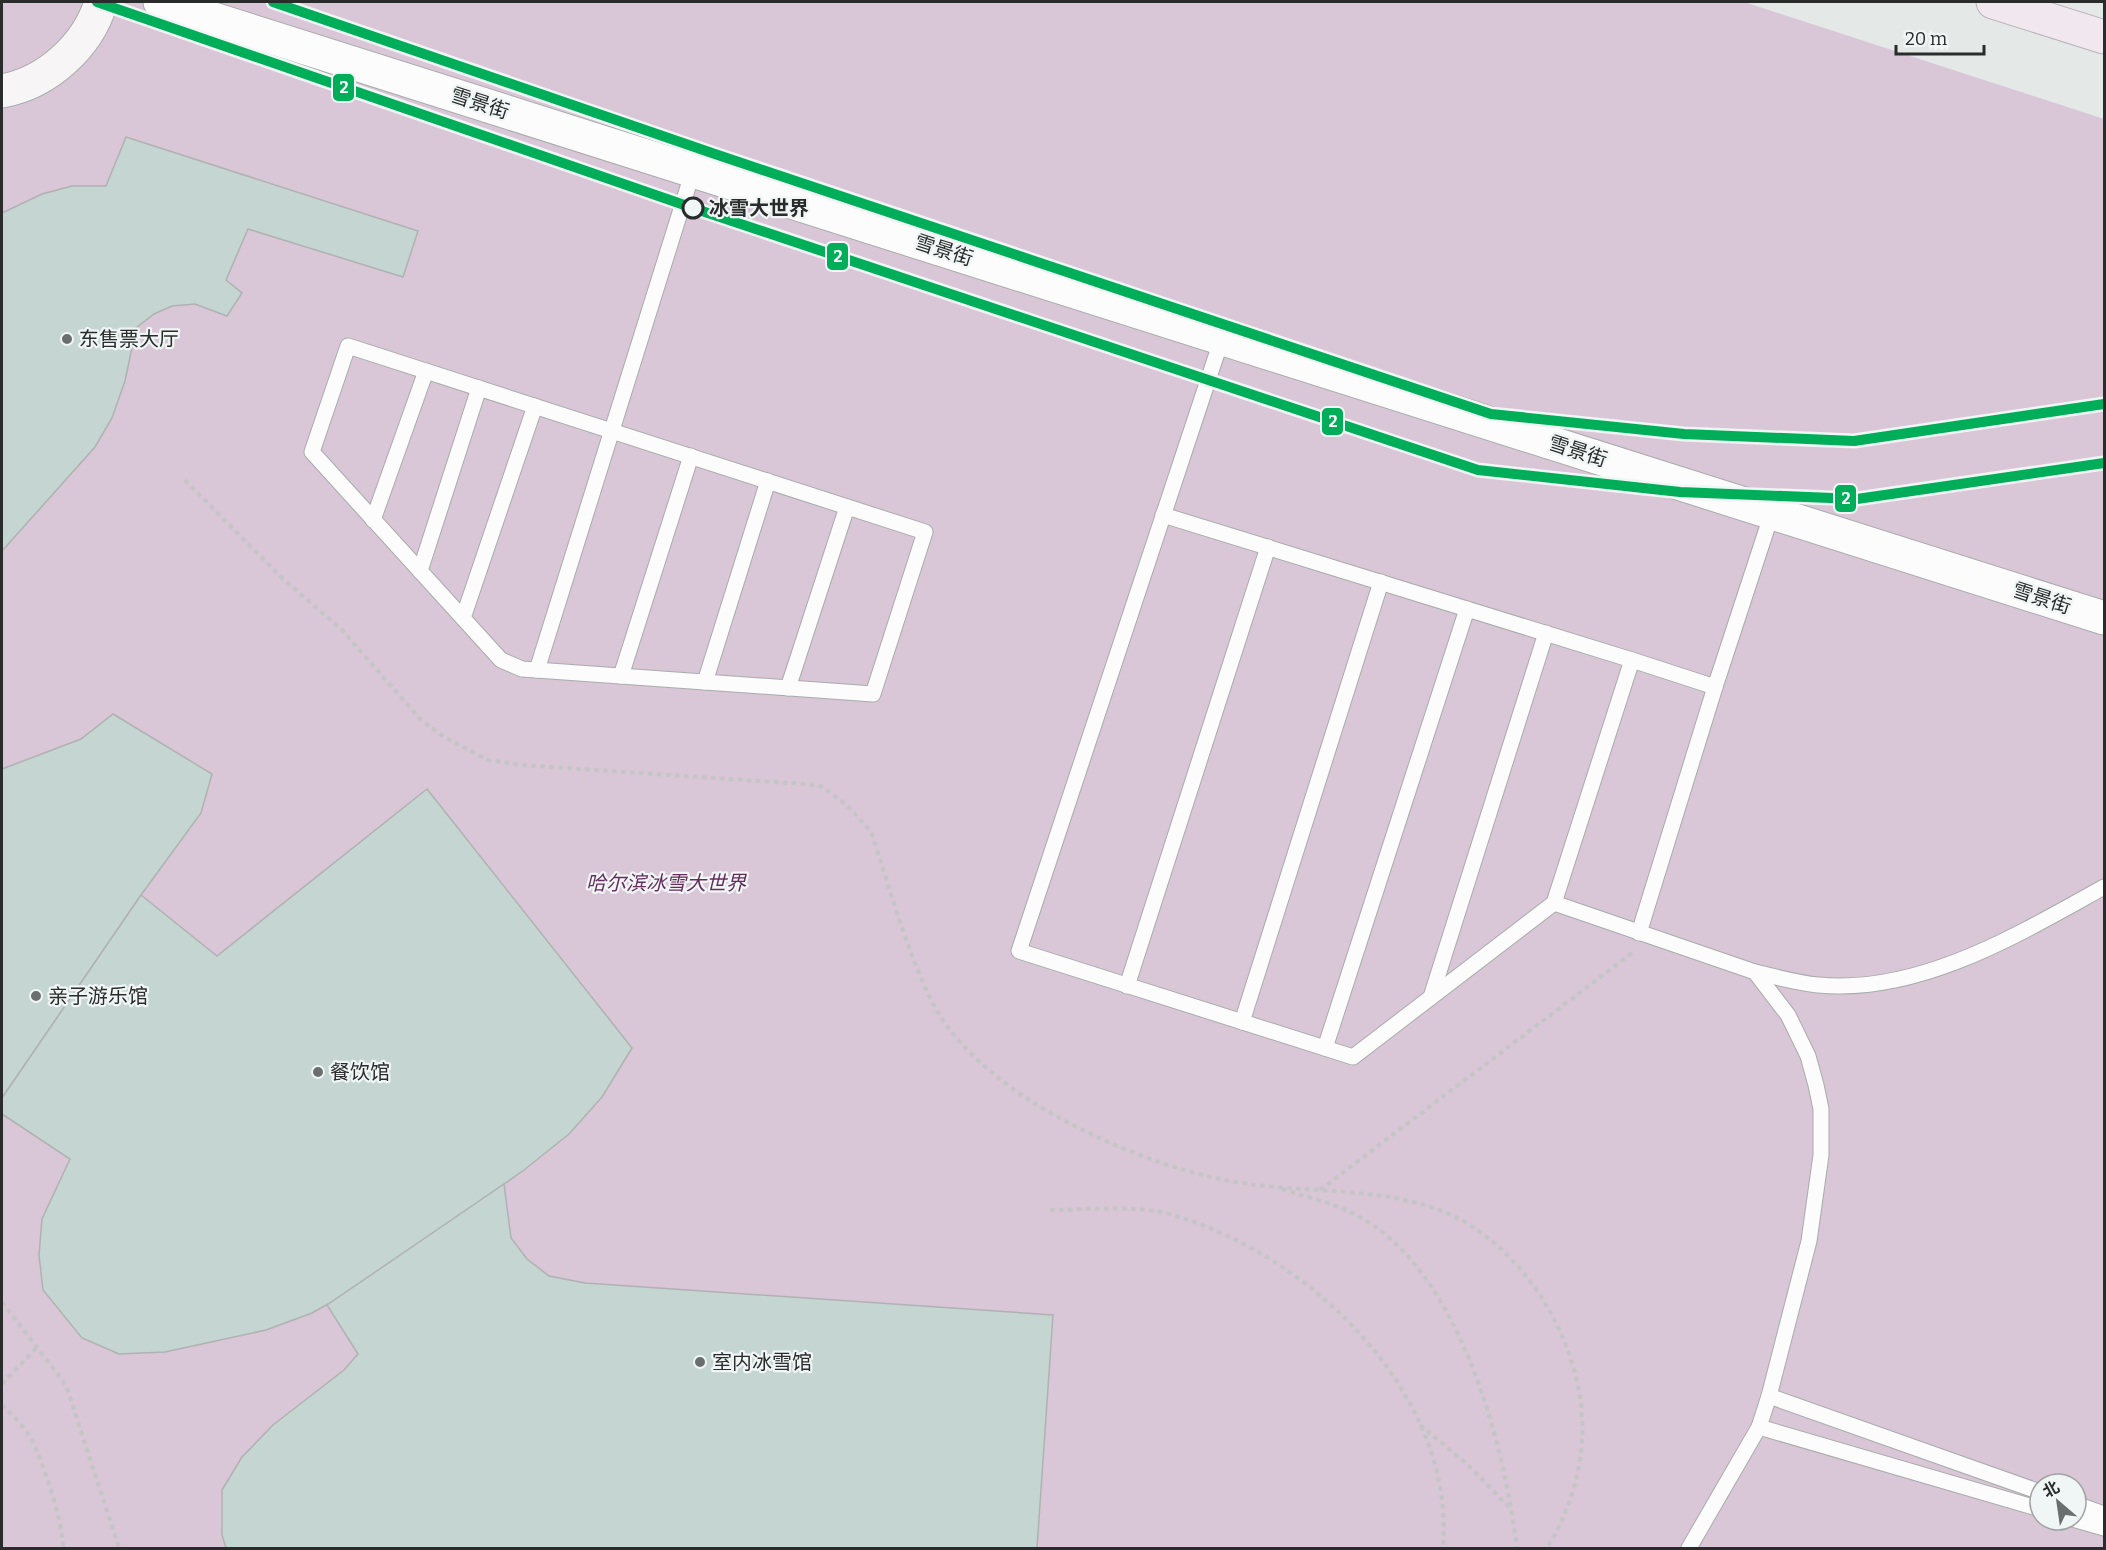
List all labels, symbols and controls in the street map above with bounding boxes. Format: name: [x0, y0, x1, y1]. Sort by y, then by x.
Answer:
scale bar: [1896, 18, 1984, 56]
text: 20 m: [1905, 28, 1947, 50]
line badge: 2: [332, 73, 355, 102]
text: 2: [339, 78, 349, 97]
street label: 雪景街: [448, 82, 512, 124]
place label: 冰雪大世界: [709, 196, 809, 220]
marker: 冰雪大世界: [682, 197, 704, 219]
street label: 雪景街: [912, 229, 976, 271]
line badge: 2: [826, 242, 849, 271]
text: 2: [833, 247, 843, 266]
place label: 东售票大厅: [79, 327, 179, 351]
marker: 东售票大厅: [60, 332, 74, 346]
line badge: 2: [1321, 407, 1344, 436]
text: 2: [1328, 412, 1338, 431]
street label: 雪景街: [1546, 430, 1610, 472]
line badge: 2: [1834, 484, 1857, 513]
text: 2: [1841, 489, 1851, 508]
street label: 雪景街: [2010, 577, 2074, 619]
park label: 哈尔滨冰雪大世界: [586, 871, 747, 895]
place label: 亲子游乐馆: [48, 984, 148, 1008]
marker: 亲子游乐馆: [29, 989, 43, 1003]
place label: 餐饮馆: [330, 1060, 390, 1084]
marker: 餐饮馆: [311, 1065, 325, 1079]
place label: 室内冰雪馆: [712, 1350, 812, 1374]
marker: 室内冰雪馆: [693, 1355, 707, 1369]
north arrow: [2028, 1472, 2088, 1532]
text: 北: [2039, 1477, 2063, 1502]

